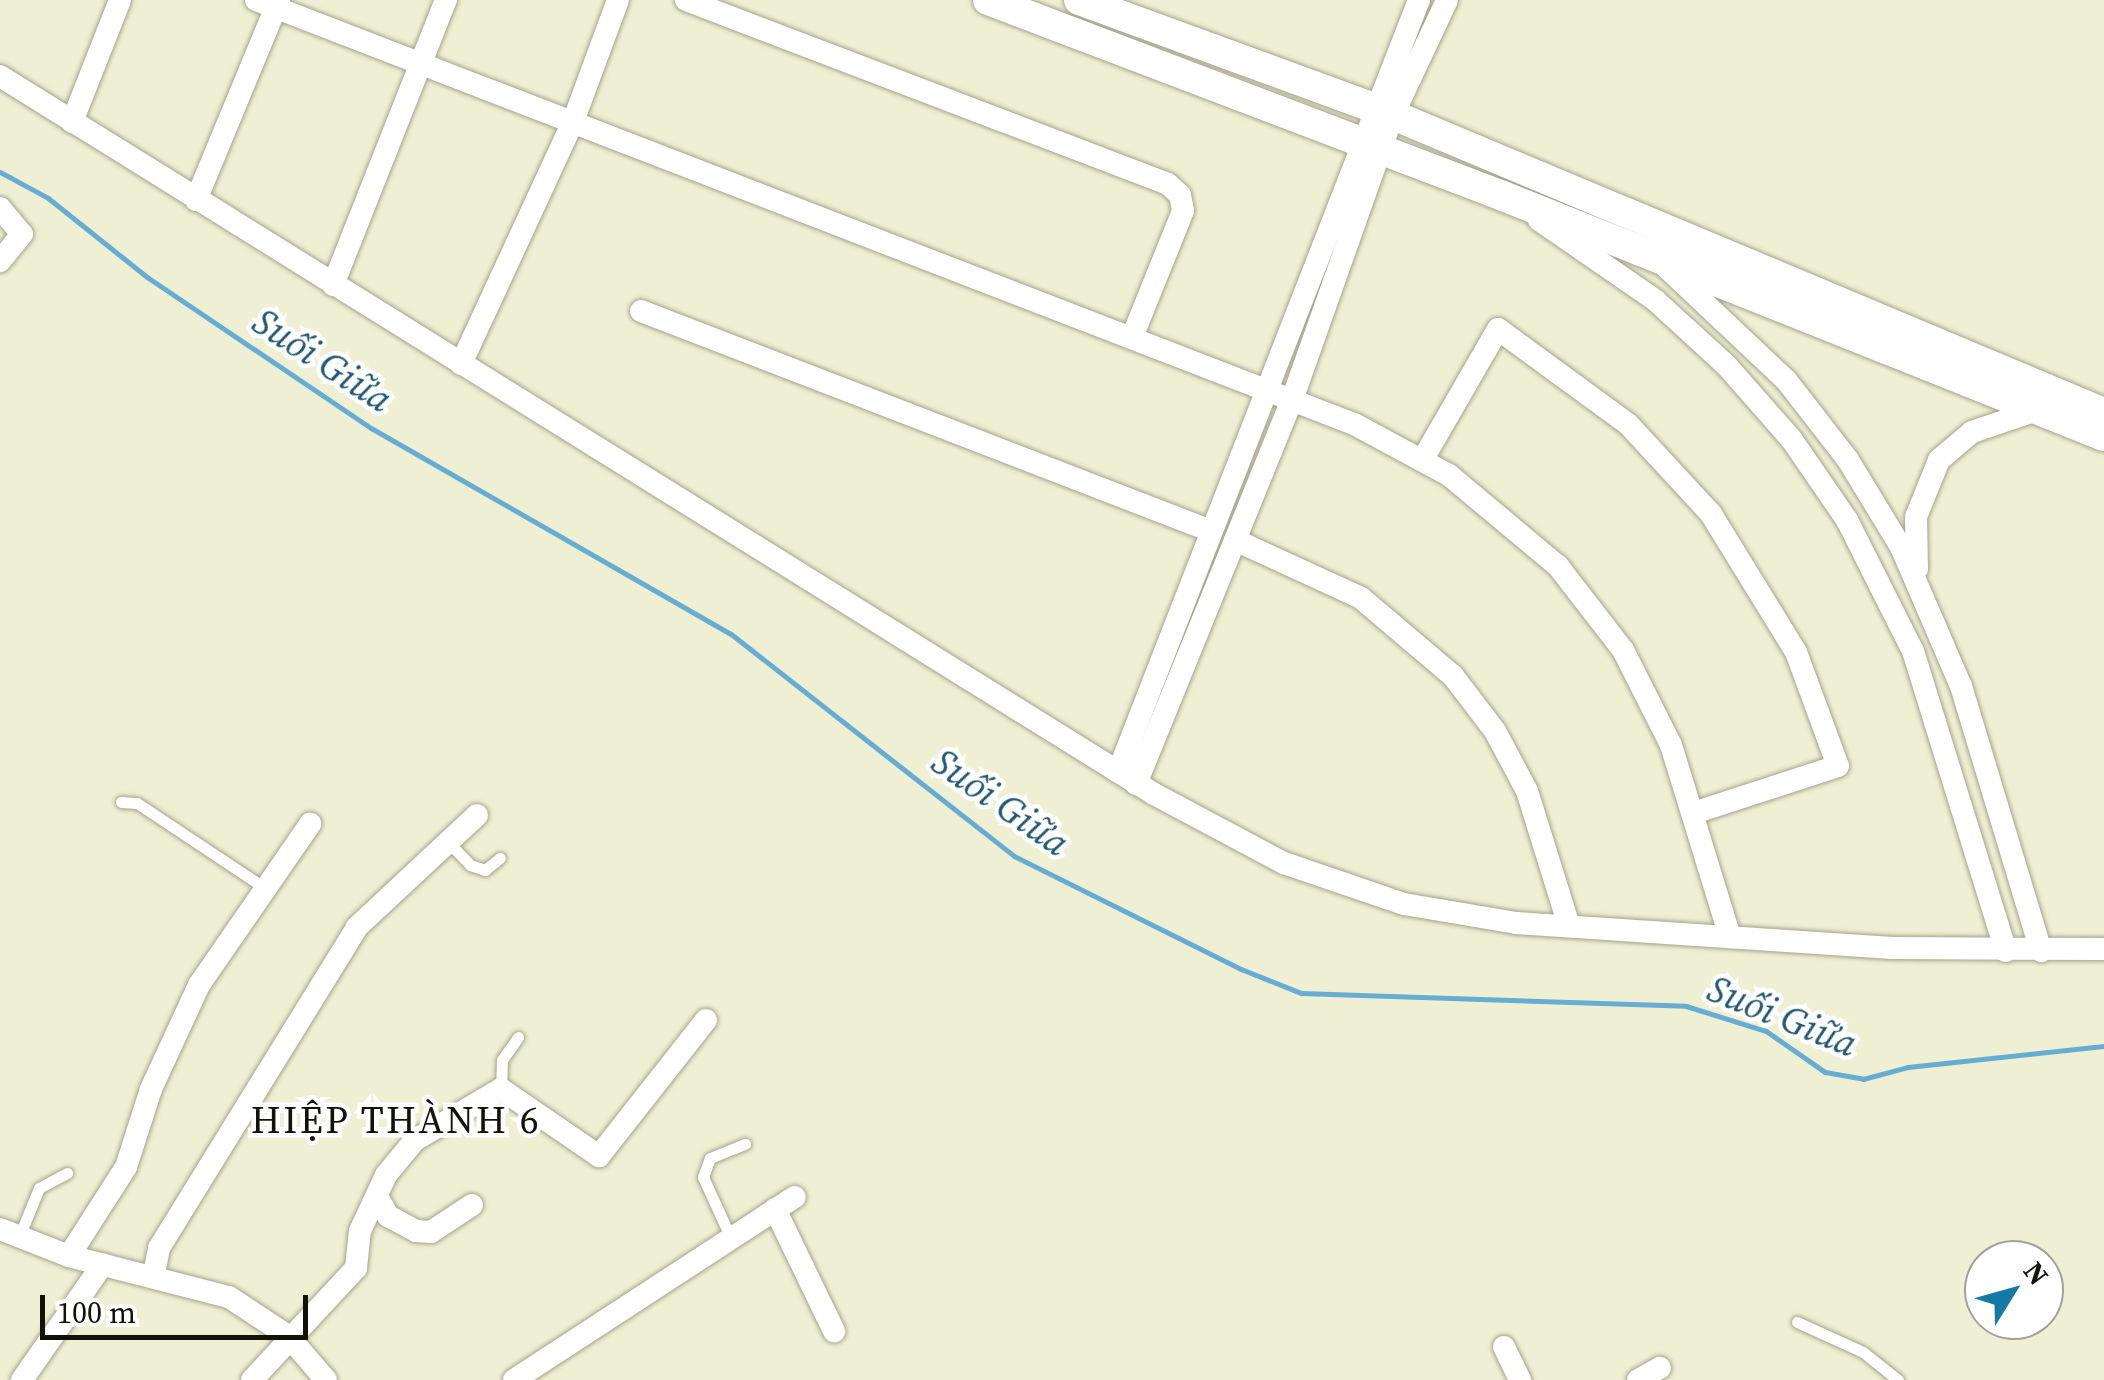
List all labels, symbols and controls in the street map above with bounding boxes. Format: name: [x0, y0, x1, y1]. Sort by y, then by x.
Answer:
water label: Suối Giữa: [244, 299, 400, 423]
water label: Suối Giữa: [923, 739, 1077, 867]
water label: Suối Giữa: [1701, 966, 1863, 1068]
district label: HIỆP THÀNH 6: [250, 1098, 542, 1144]
north arrow: [1964, 1240, 2064, 1340]
text: N: [2015, 1254, 2058, 1293]
scale bar: [45, 1275, 312, 1337]
text: 100 m: [57, 1292, 136, 1333]

